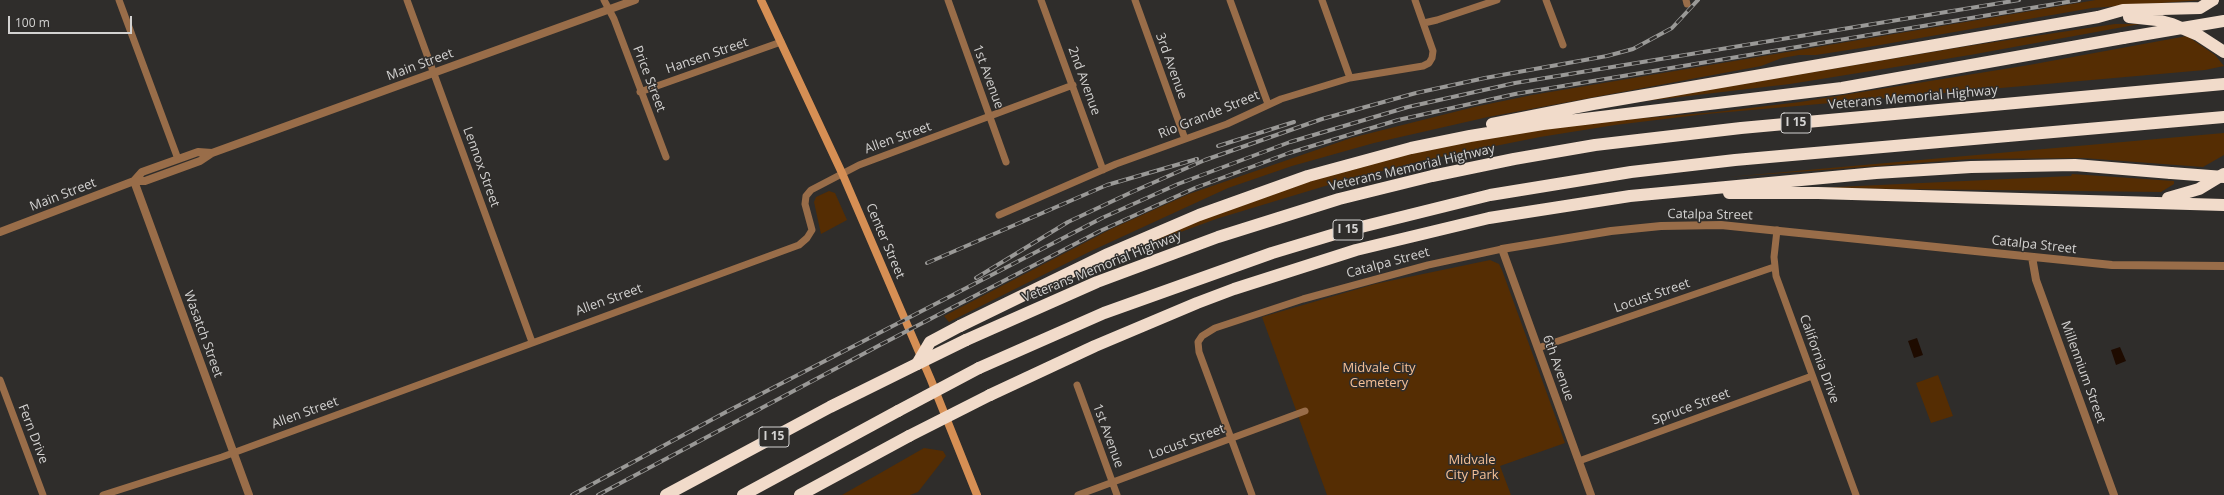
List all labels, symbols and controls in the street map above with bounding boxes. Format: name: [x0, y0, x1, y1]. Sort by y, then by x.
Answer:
scale bar: [10, 8, 134, 34]
text: 100 m: [15, 14, 50, 31]
street label: 3rd Avenue: [1152, 31, 1190, 101]
street label: Hansen Street: [664, 35, 750, 77]
street label: 1st Avenue: [969, 43, 1007, 111]
street label: Price Street: [629, 44, 669, 114]
street label: 2nd Avenue: [1064, 45, 1104, 117]
street label: Main Street: [385, 46, 455, 84]
street label: Veterans Memorial Highway: [1828, 83, 1998, 113]
street label: Rio Grande Street: [1156, 88, 1262, 142]
road number: I 15: [1781, 113, 1811, 133]
street label: Allen Street: [863, 119, 933, 157]
street label: Lennox Street: [459, 125, 503, 209]
street label: Veterans Memorial Highway: [1327, 141, 1497, 195]
street label: Main Street: [28, 175, 98, 215]
street label: Center Street: [862, 201, 908, 281]
street label: Catalpa Street: [1667, 206, 1753, 224]
road number: I 15: [1333, 220, 1363, 240]
street label: Veterans Memorial Highway: [1020, 228, 1184, 306]
street label: Catalpa Street: [1991, 233, 2077, 257]
street label: Catalpa Street: [1345, 244, 1431, 282]
street label: Locust Street: [1612, 276, 1692, 316]
street label: Allen Street: [574, 281, 644, 319]
street label: Wasatch Street: [180, 288, 226, 380]
street label: California Drive: [1796, 313, 1842, 405]
street label: Millennium Street: [2057, 319, 2109, 425]
street label: 6th Avenue: [1539, 333, 1577, 403]
park label: Midvale City Cemetery: [1342, 360, 1416, 391]
street label: Spruce Street: [1650, 386, 1732, 428]
street label: Allen Street: [270, 394, 340, 432]
street label: Fern Drive: [15, 402, 51, 466]
street label: 1st Avenue: [1089, 402, 1127, 470]
street label: Locust Street: [1147, 421, 1227, 463]
road number: I 15: [759, 427, 789, 447]
park label: Midvale City Park: [1445, 452, 1499, 483]

